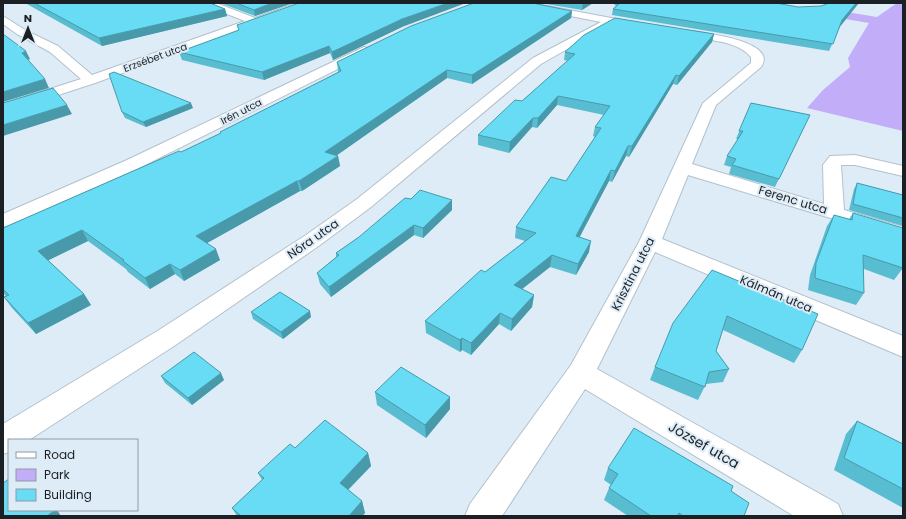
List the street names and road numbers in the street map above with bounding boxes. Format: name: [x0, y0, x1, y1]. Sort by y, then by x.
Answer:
street label: Erzsébet utca: [121, 39, 189, 76]
street label: Irén utca: [218, 95, 264, 128]
street label: Ferenc utca: [757, 181, 830, 218]
street label: Nóra utca: [284, 215, 342, 263]
street label: Krisztina utca: [607, 234, 658, 313]
street label: Kálmán utca: [737, 271, 815, 316]
street label: József utca: [665, 417, 743, 473]

